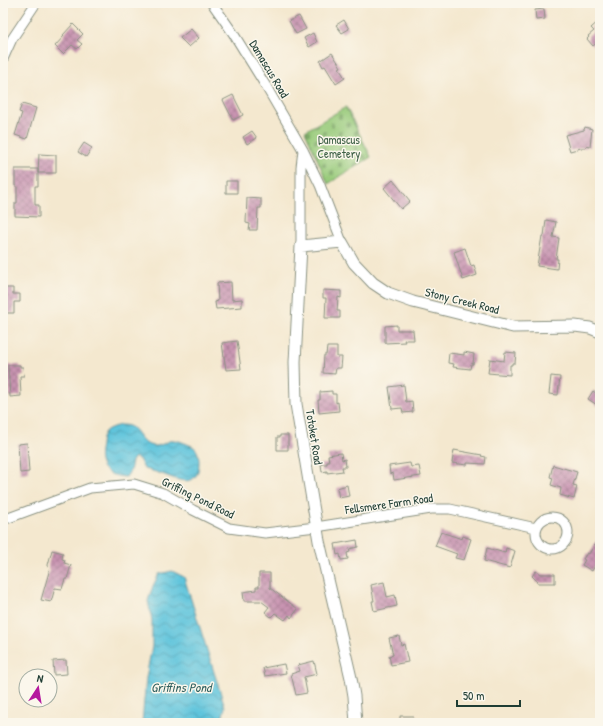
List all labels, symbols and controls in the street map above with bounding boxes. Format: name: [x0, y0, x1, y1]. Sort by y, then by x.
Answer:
street label: Damascus Road: [246, 37, 293, 101]
park label: Damascus Cemetery: [318, 131, 360, 162]
street label: Stony Creek Road: [423, 283, 501, 318]
street label: Totoket Road: [302, 408, 327, 466]
street label: Griffing Pond Road: [159, 473, 238, 523]
street label: Fellsmere Farm Road: [343, 489, 434, 518]
north arrow: [18, 668, 58, 708]
text: N: [36, 671, 45, 686]
water label: Griffins Pond: [151, 678, 213, 696]
scale bar: [457, 682, 520, 708]
text: 50 m: [463, 687, 484, 704]

